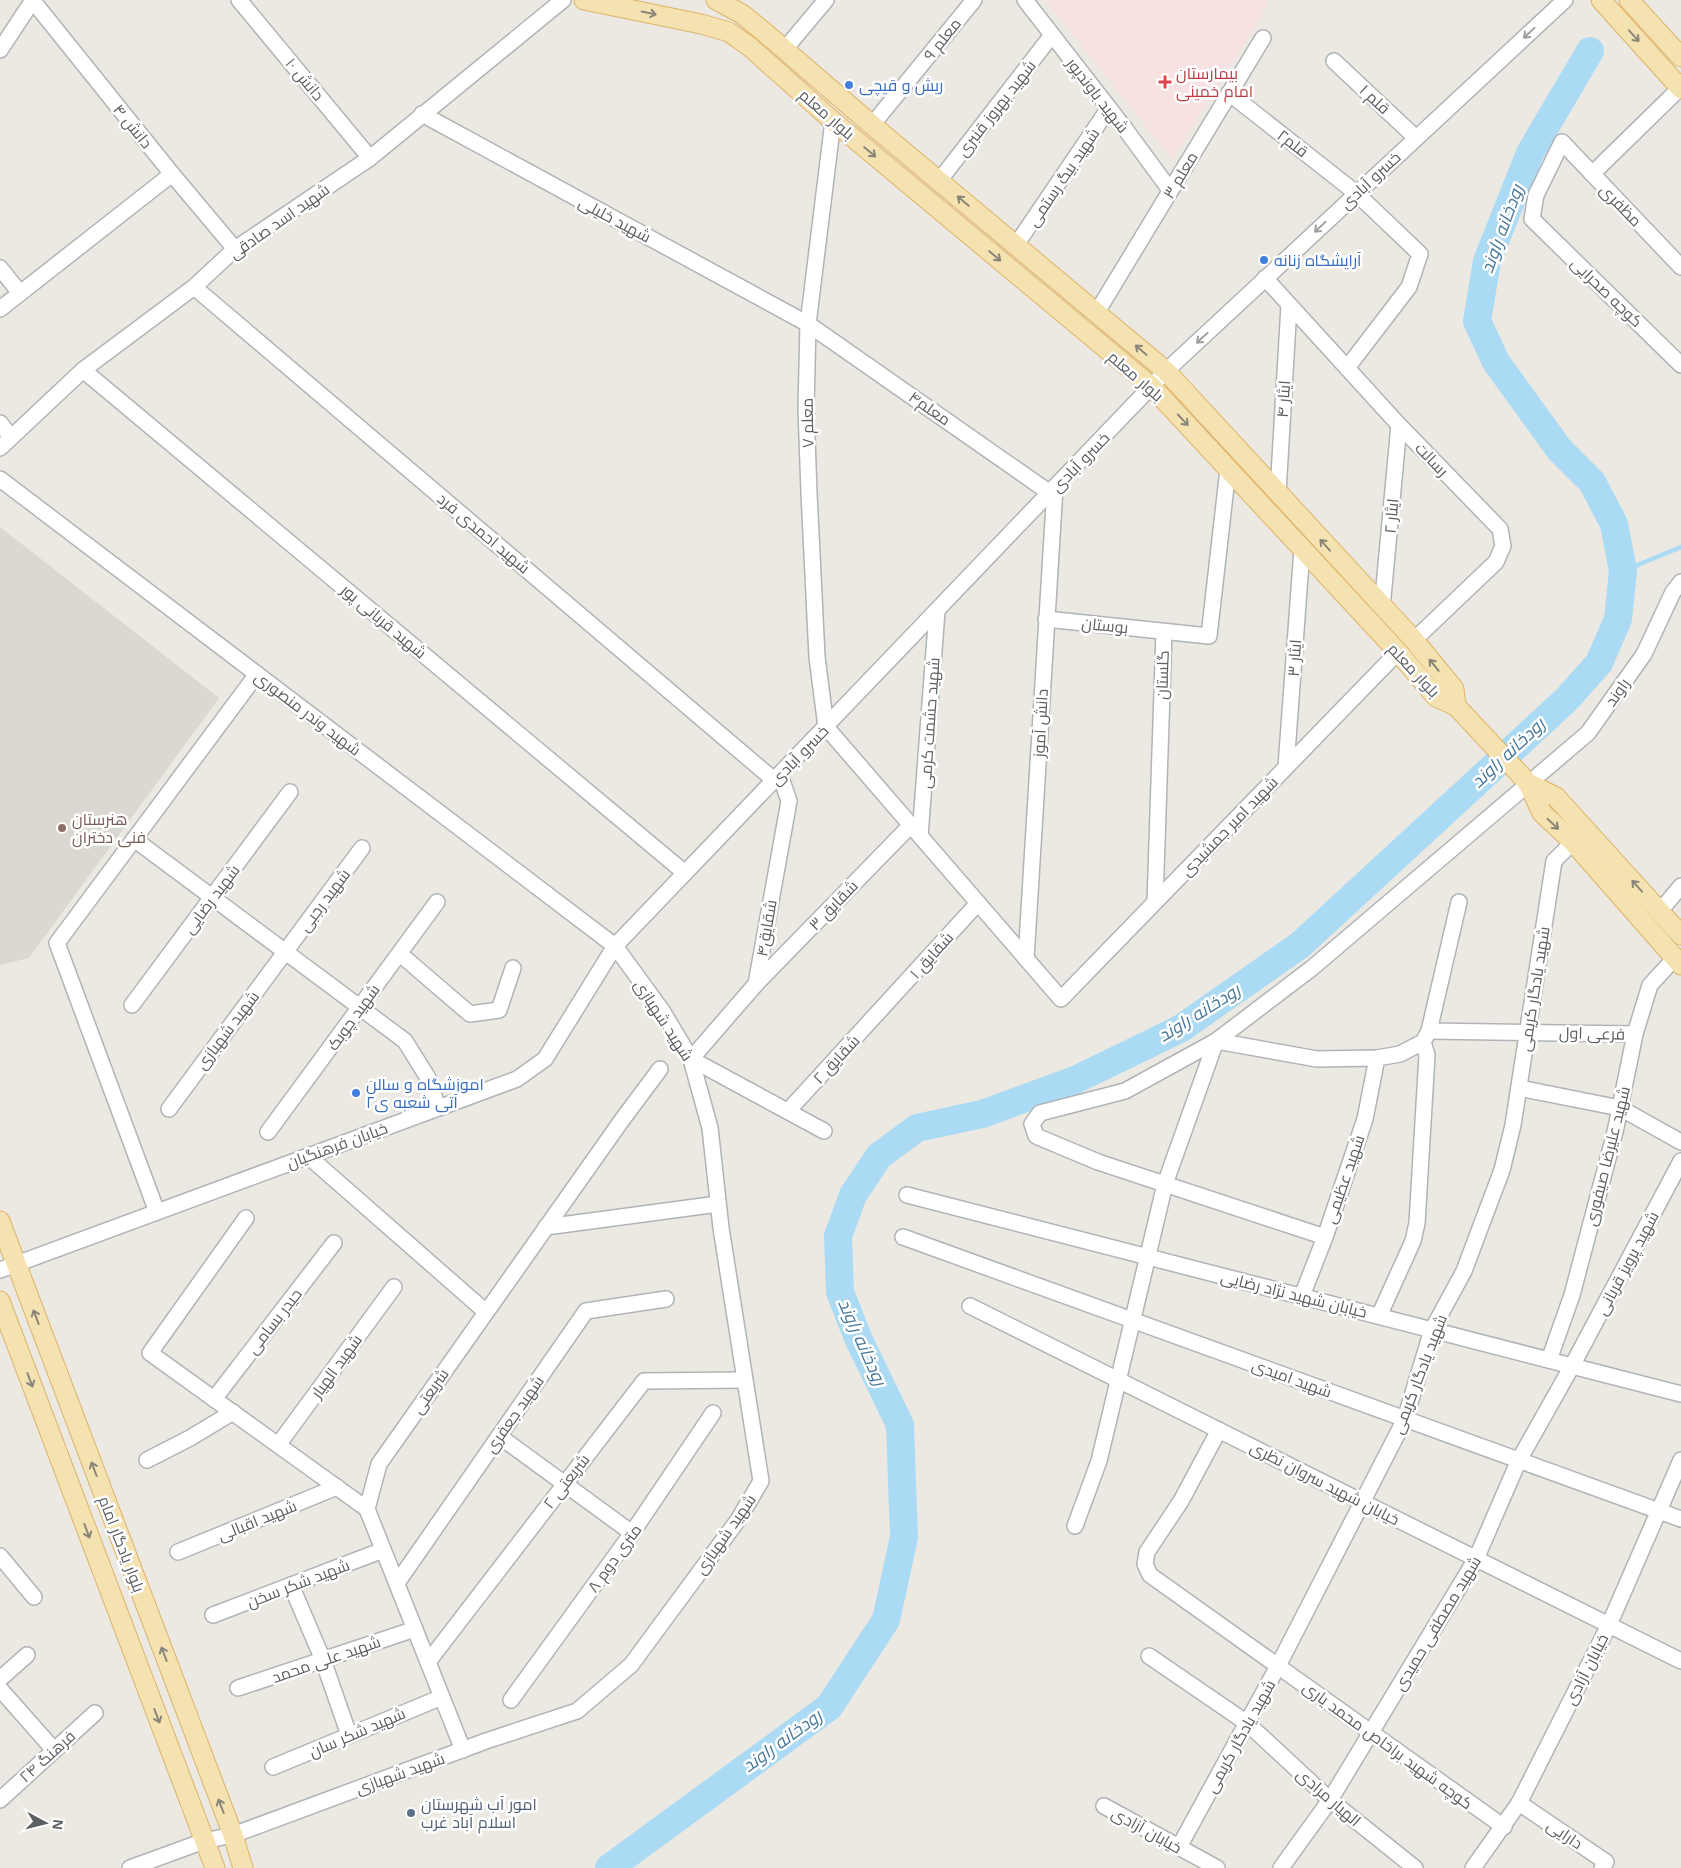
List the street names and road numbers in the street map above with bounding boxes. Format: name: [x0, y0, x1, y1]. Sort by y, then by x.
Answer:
street label: معلم ۹: [920, 15, 967, 65]
street label: شهید باوندپور: [1060, 54, 1132, 138]
street label: دانش ۱۰: [281, 55, 327, 105]
street label: شهید بهروز قنبری: [954, 57, 1041, 161]
street label: قلم ۱: [1354, 81, 1393, 120]
street label: بلوار معلم: [794, 86, 858, 145]
street label: دانش ۴: [108, 101, 155, 153]
street label: شهید بیگ رستمی: [1024, 125, 1104, 231]
street label: قلم۲: [1272, 126, 1311, 163]
street label: خسرو آبادی: [1337, 148, 1405, 214]
street label: معلم ۳: [1160, 149, 1203, 203]
street label: شهید اسد صادقی: [226, 181, 334, 264]
street label: مظفری: [1595, 181, 1645, 231]
street label: شهید خلیلی: [575, 193, 654, 247]
street label: کوچه صحرایی: [1566, 254, 1646, 333]
street label: بلوار معلم: [1103, 348, 1167, 407]
street label: ایثار ۴: [1274, 380, 1294, 418]
street label: معلم۴: [904, 388, 954, 431]
street label: معلم ۷: [799, 398, 819, 448]
street label: خسرو آبادی: [1048, 429, 1114, 497]
street label: رسالت: [1411, 439, 1452, 480]
street label: شهید احمدی فرد: [433, 490, 533, 578]
street label: ایثار ۲: [1382, 498, 1402, 534]
street label: شهید قربانی پور: [335, 580, 430, 664]
street label: بوستان: [1081, 615, 1129, 638]
street label: ایثار ۳: [1285, 639, 1305, 677]
street label: بلوار معلم: [1382, 640, 1443, 703]
street label: گلستان: [1153, 650, 1174, 700]
street label: شهید حشمت کرمی: [916, 657, 945, 789]
street label: شهید وندر منصوری: [250, 668, 364, 760]
street label: راوند: [1602, 675, 1634, 710]
street label: دانش آموز: [1030, 688, 1053, 759]
street label: خسرو آبادی: [767, 722, 833, 790]
street label: شهید امیر جمشیدی: [1178, 773, 1282, 881]
street label: شهید رضایی: [180, 861, 244, 938]
street label: شهید رجبی: [296, 866, 355, 936]
street label: شقایق ۳: [806, 877, 862, 935]
street label: شقایق۴: [753, 898, 782, 958]
street label: شهید یادگار کریمی: [1516, 925, 1555, 1053]
street label: شقایق ۱: [906, 929, 958, 983]
street label: شهید شهبازی: [629, 977, 696, 1065]
street label: شهید چوبک: [324, 981, 385, 1055]
street label: شهید شهبازی: [193, 988, 264, 1074]
street label: فرعی اول: [1559, 1024, 1625, 1045]
street label: شقایق ۲: [810, 1032, 864, 1088]
street label: شهید علیرضا صیفوری: [1582, 1084, 1635, 1228]
street label: خیابان فرهنگیان: [285, 1119, 390, 1173]
street label: شهید عظیمی: [1321, 1133, 1369, 1226]
street label: شهید پرویز قربانی: [1593, 1209, 1665, 1319]
street label: خیابان شهید نژاد رضایی: [1219, 1268, 1369, 1323]
street label: حیدر بسامی: [244, 1285, 307, 1358]
street label: شهید یادگار کریمی: [1389, 1312, 1452, 1437]
street label: شهید الهیار: [307, 1331, 367, 1403]
street label: شهید امیدی: [1249, 1356, 1334, 1403]
street label: شریعتی: [409, 1365, 454, 1418]
street label: شهید جعفری: [482, 1373, 549, 1457]
street label: خیابان شهید سروان نظری: [1246, 1438, 1402, 1530]
street label: شریعتی ۲: [540, 1451, 594, 1513]
street label: شهید شهبازی: [692, 1491, 761, 1579]
street label: بلوار یادگار امام: [93, 1494, 148, 1596]
street label: شهید اقبالی: [215, 1497, 300, 1546]
street label: ۸ متری دوم: [584, 1521, 647, 1597]
street label: شهید مصطفی حمیدی: [1391, 1553, 1486, 1694]
street label: شهید شکر سخن: [244, 1556, 353, 1613]
street label: خیابان آزادی: [1561, 1631, 1613, 1708]
street label: شهید علی محمد: [270, 1633, 383, 1688]
street label: شهید یادگار کریمی: [1202, 1677, 1280, 1797]
street label: کوچه شهید براخاص محمد یاری: [1298, 1678, 1476, 1815]
street label: شهید شکر سان: [306, 1704, 409, 1762]
street label: فرهنگ ۲۴: [16, 1727, 79, 1786]
street label: شهید شهبازی: [353, 1750, 448, 1799]
street label: الهیار مرادی: [1292, 1765, 1364, 1831]
street label: خیابان آزادی: [1108, 1804, 1185, 1858]
street label: دارایی: [1543, 1816, 1586, 1854]

